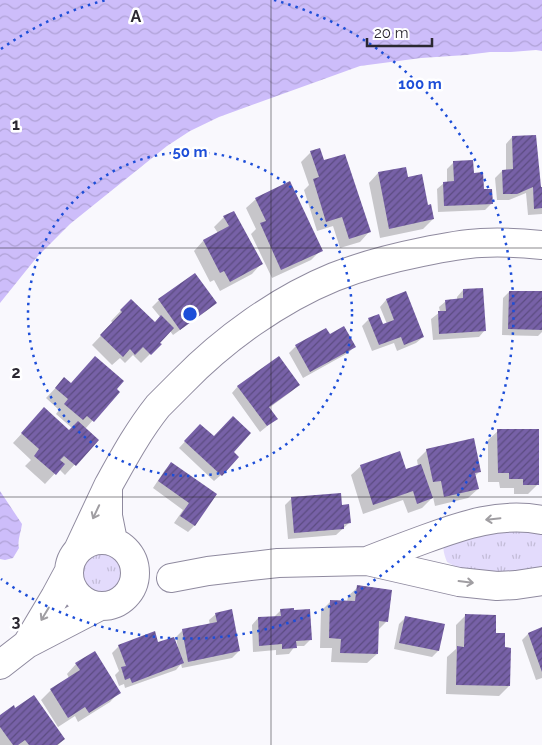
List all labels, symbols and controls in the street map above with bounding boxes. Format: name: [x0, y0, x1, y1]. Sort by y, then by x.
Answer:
text: A: [131, 7, 142, 26]
scale bar: [367, 15, 432, 47]
text: 20 m: [374, 24, 409, 42]
text: 100 m: [398, 75, 442, 93]
text: 1: [12, 115, 20, 134]
text: 50 m: [172, 143, 208, 161]
centre of rings: [181, 305, 199, 323]
text: 2: [11, 363, 21, 382]
one-way arrow: [90, 504, 100, 519]
one-way arrow: [486, 514, 502, 524]
one-way arrow: [458, 577, 474, 587]
one-way arrow: [40, 606, 50, 620]
text: 3: [12, 612, 21, 631]

